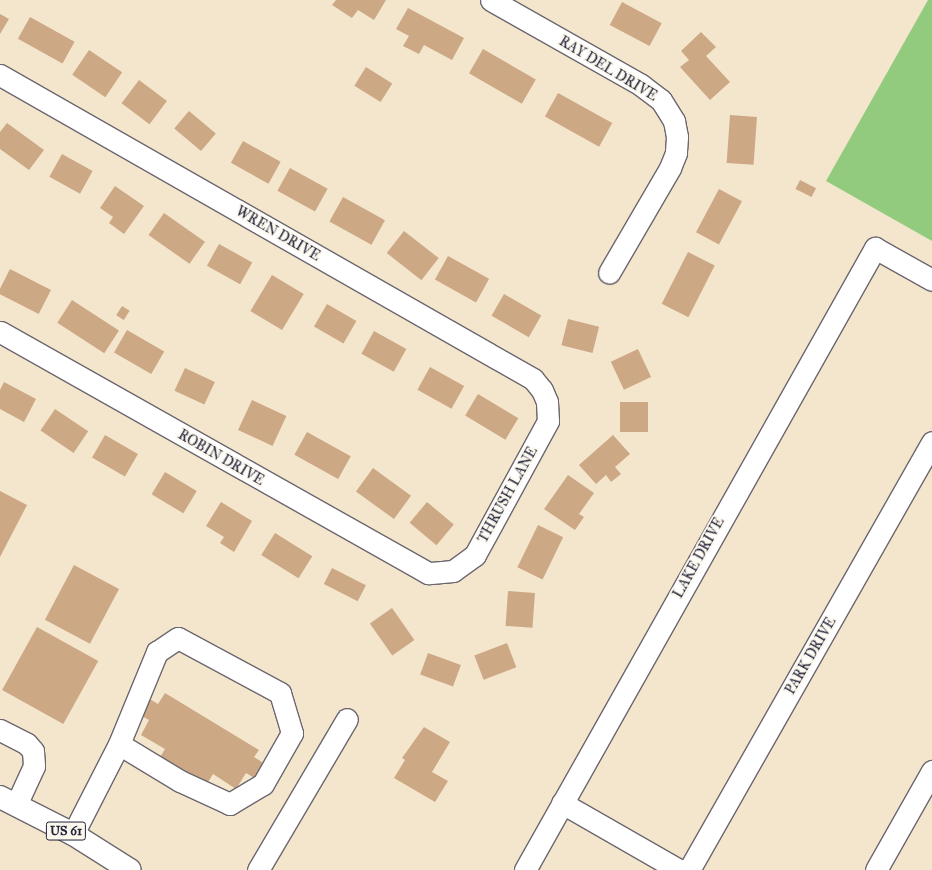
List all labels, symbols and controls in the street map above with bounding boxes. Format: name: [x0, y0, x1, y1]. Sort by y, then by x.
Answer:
street label: RAY DEL DRIVE: [556, 33, 660, 105]
street label: WREN DRIVE: [233, 203, 323, 265]
street label: ROBIN DRIVE: [175, 427, 267, 489]
street label: THRUSH LANE: [475, 444, 541, 546]
street label: LAKE DRIVE: [670, 515, 728, 601]
street label: PARK DRIVE: [782, 614, 840, 698]
road number: US 61: [45, 820, 87, 842]

